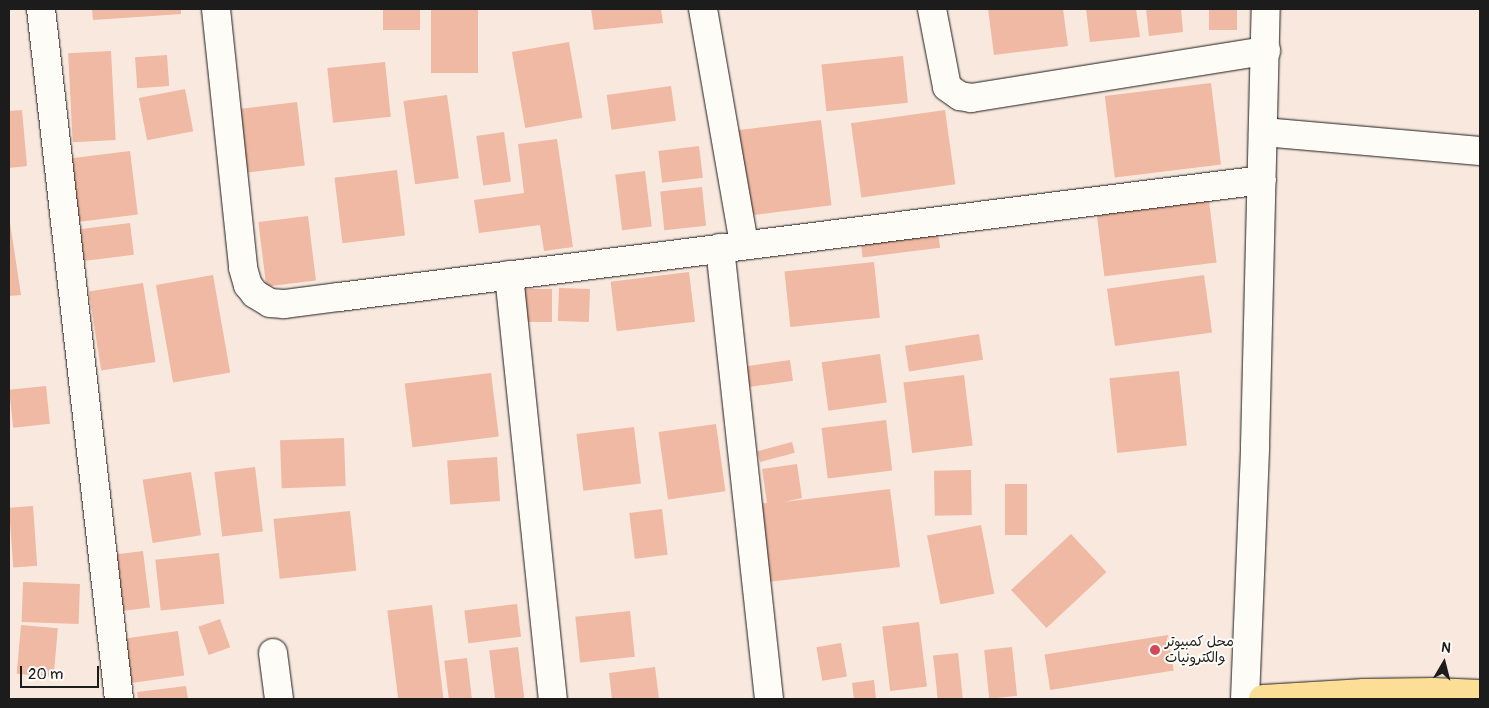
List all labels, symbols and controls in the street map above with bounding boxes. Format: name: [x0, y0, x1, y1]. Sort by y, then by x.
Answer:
place label: محل كمبيوتر والكترونيات: [1165, 634, 1234, 666]
north arrow: [1419, 638, 1469, 688]
text: N: [1440, 639, 1452, 657]
marker: محل كمبيوتر والكترونيات: [1149, 644, 1161, 656]
scale bar: [22, 656, 101, 688]
text: 20 m: [28, 665, 63, 684]

